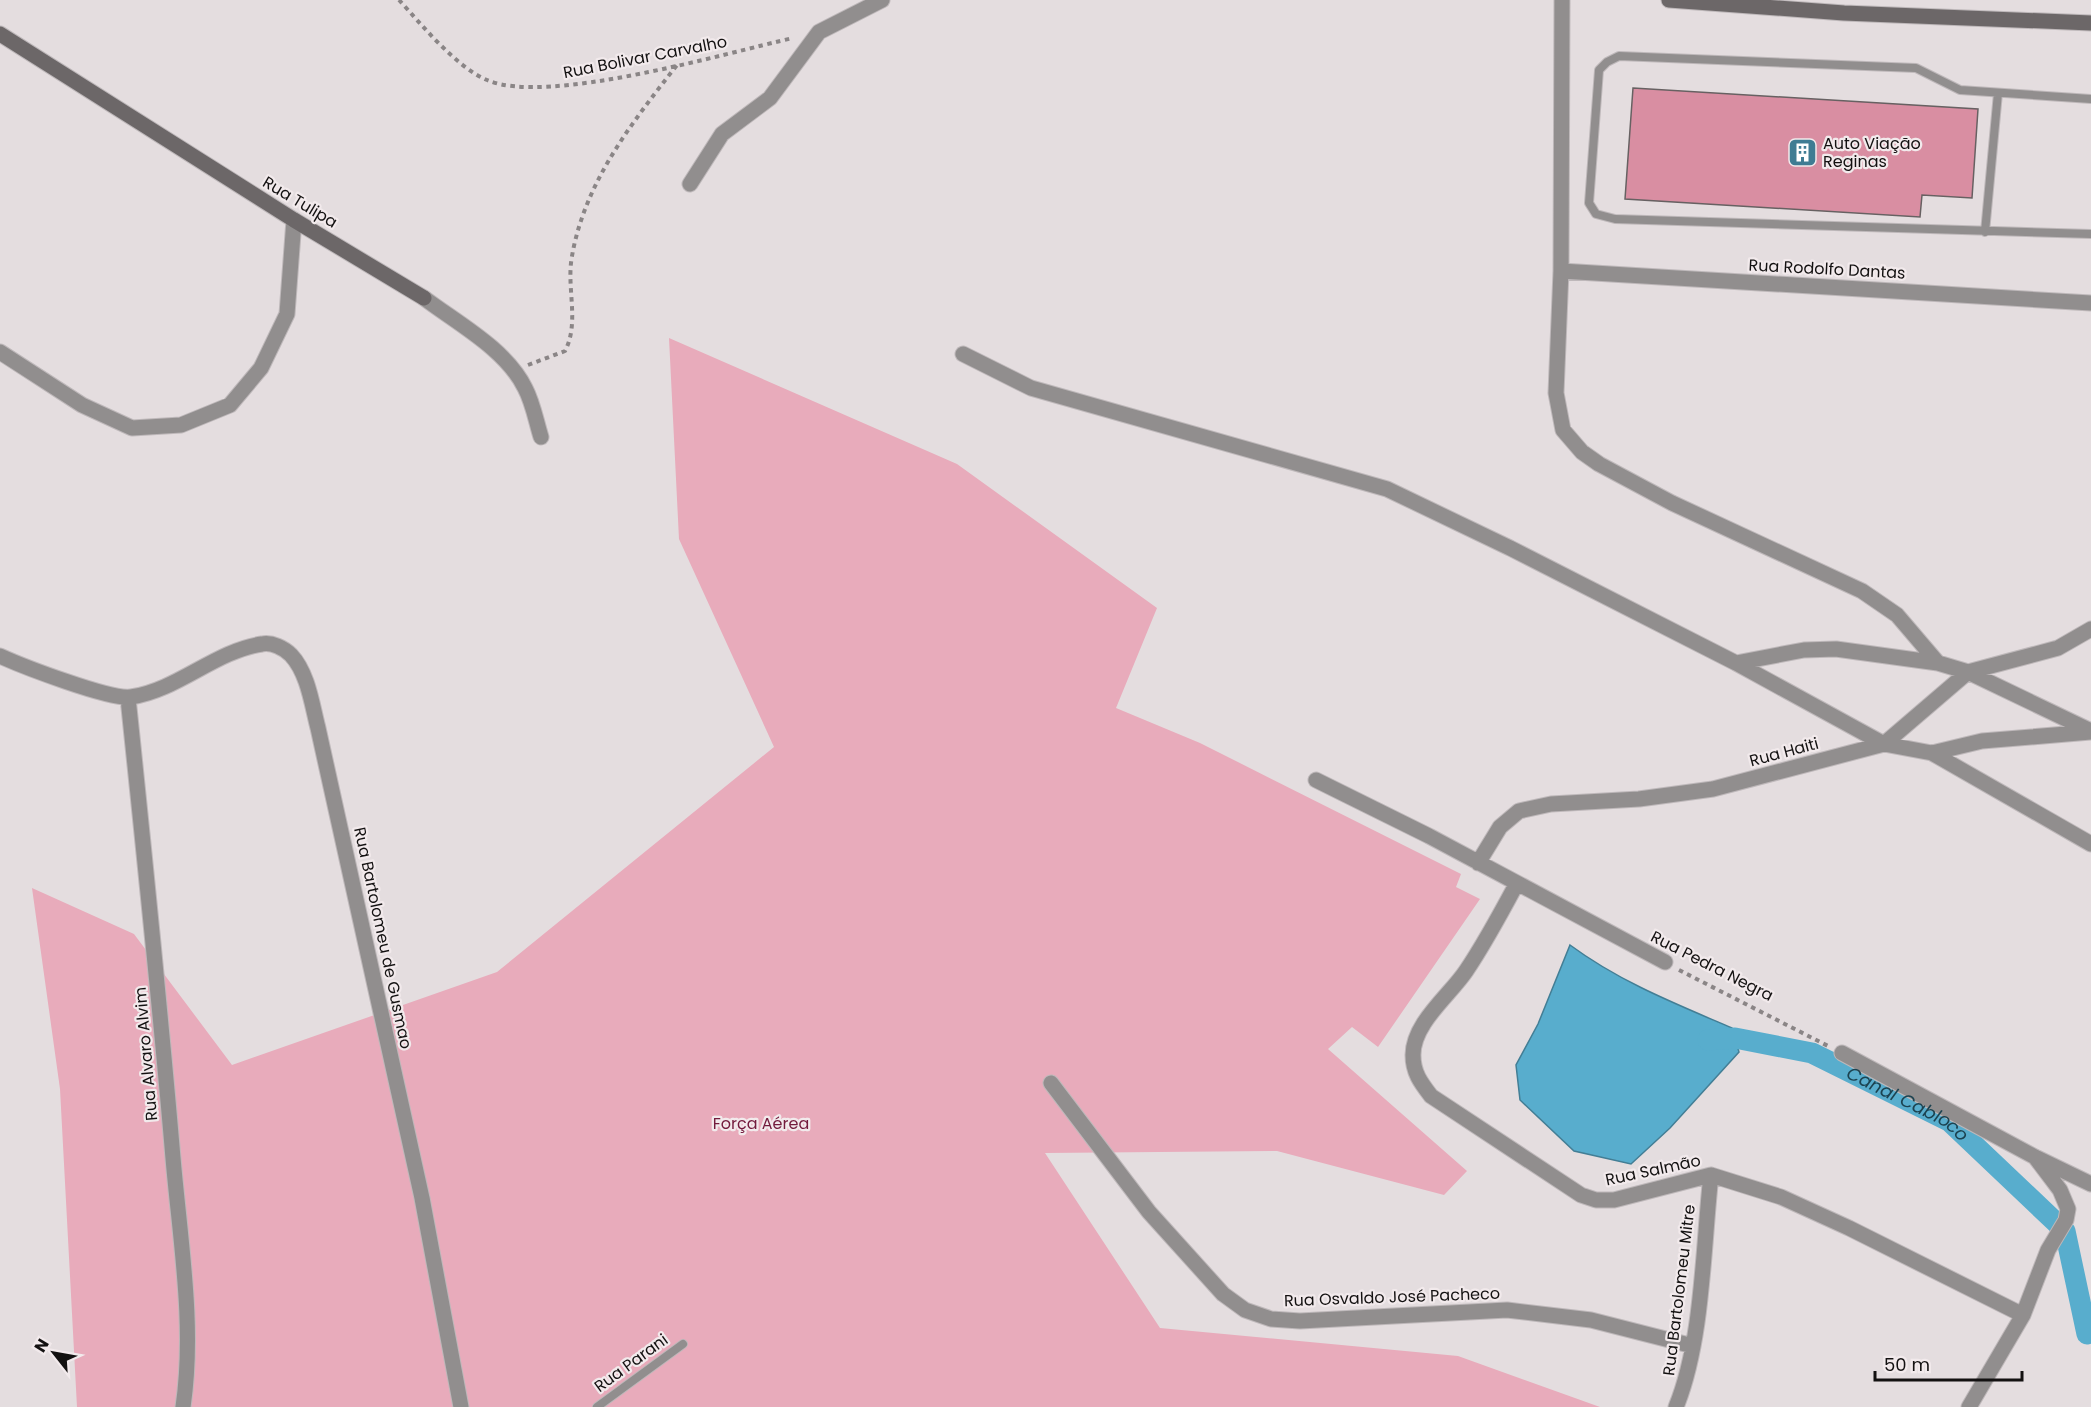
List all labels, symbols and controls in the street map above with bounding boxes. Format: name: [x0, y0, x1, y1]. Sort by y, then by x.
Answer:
street label: Rua Bolivar Carvalho: [561, 30, 729, 84]
place label: Auto Viação Reginas: [1823, 132, 1921, 173]
building icon: Auto Viação Reginas: [1786, 136, 1818, 168]
street label: Rua Tulipa: [258, 171, 342, 233]
street label: Rua Rodolfo Dantas: [1748, 253, 1906, 285]
street label: Rua Haiti: [1747, 732, 1821, 772]
street label: Rua Bartolomeu de Gusmao: [348, 825, 418, 1051]
street label: Rua Pedra Negra: [1647, 925, 1777, 1007]
street label: Rua Alvaro Alvim: [129, 986, 163, 1122]
water label: Canal Cabloco: [1843, 1060, 1975, 1146]
park label: Força Aérea: [713, 1112, 809, 1135]
street label: Rua Salmão: [1603, 1149, 1703, 1191]
street label: Rua Bartolomeu Mitre: [1657, 1203, 1701, 1377]
street label: Rua Osvaldo José Pacheco: [1284, 1282, 1500, 1312]
north arrow: [24, 1323, 84, 1383]
street label: Rua Parani: [589, 1328, 673, 1398]
text: N: [29, 1334, 55, 1357]
scale bar: [1875, 1344, 2022, 1382]
text: 50 m: [1884, 1352, 1930, 1377]

